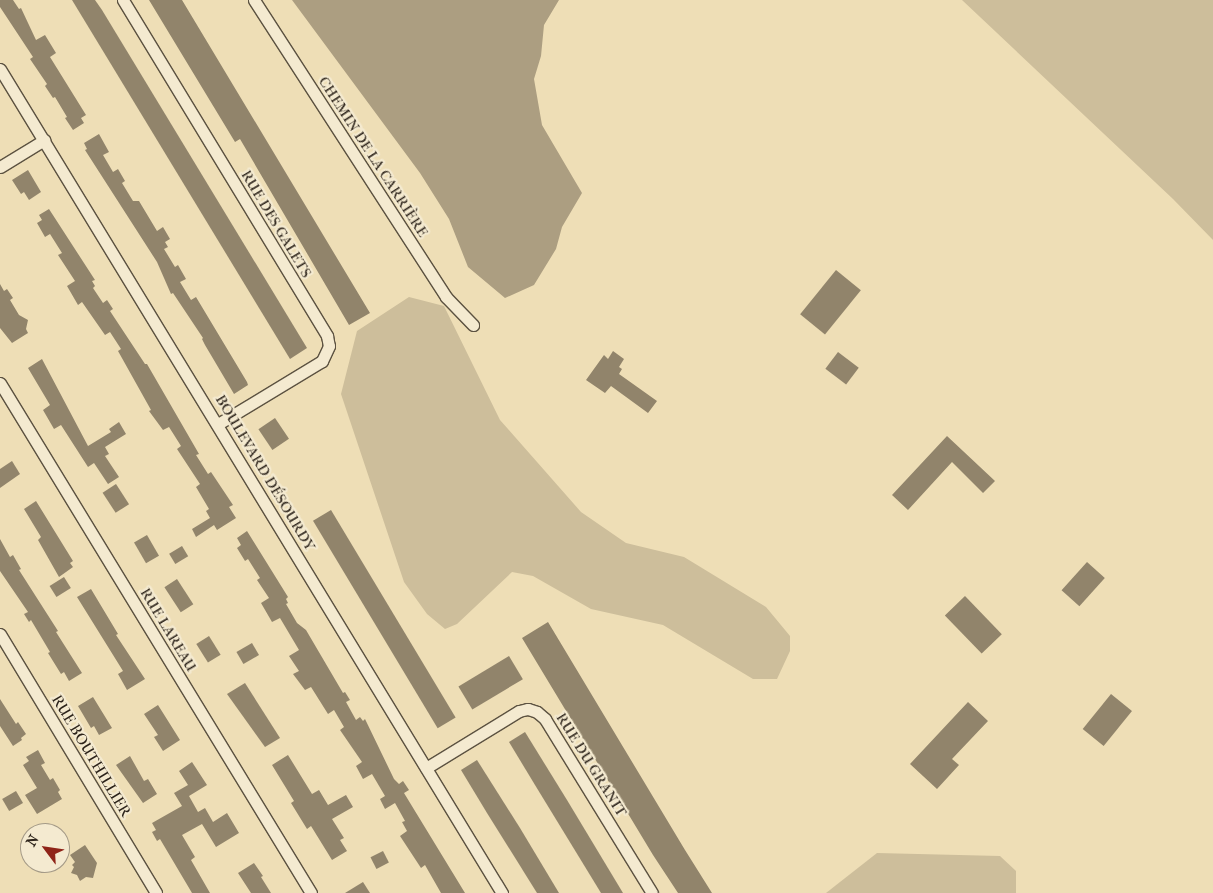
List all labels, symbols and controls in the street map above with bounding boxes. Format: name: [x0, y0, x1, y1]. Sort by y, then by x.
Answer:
street label: CHEMIN DE LA CARRIÈRE: [314, 73, 432, 241]
street label: RUE DES GALETS: [237, 167, 315, 281]
street label: BOULEVARD DÉSOURDY: [211, 392, 319, 554]
street label: RUE LAREAU: [136, 585, 200, 675]
street label: RUE BOUTHILLIER: [47, 692, 135, 820]
street label: RUE DU GRANIT: [552, 710, 630, 820]
north arrow: [20, 823, 70, 873]
text: N: [23, 832, 43, 849]

